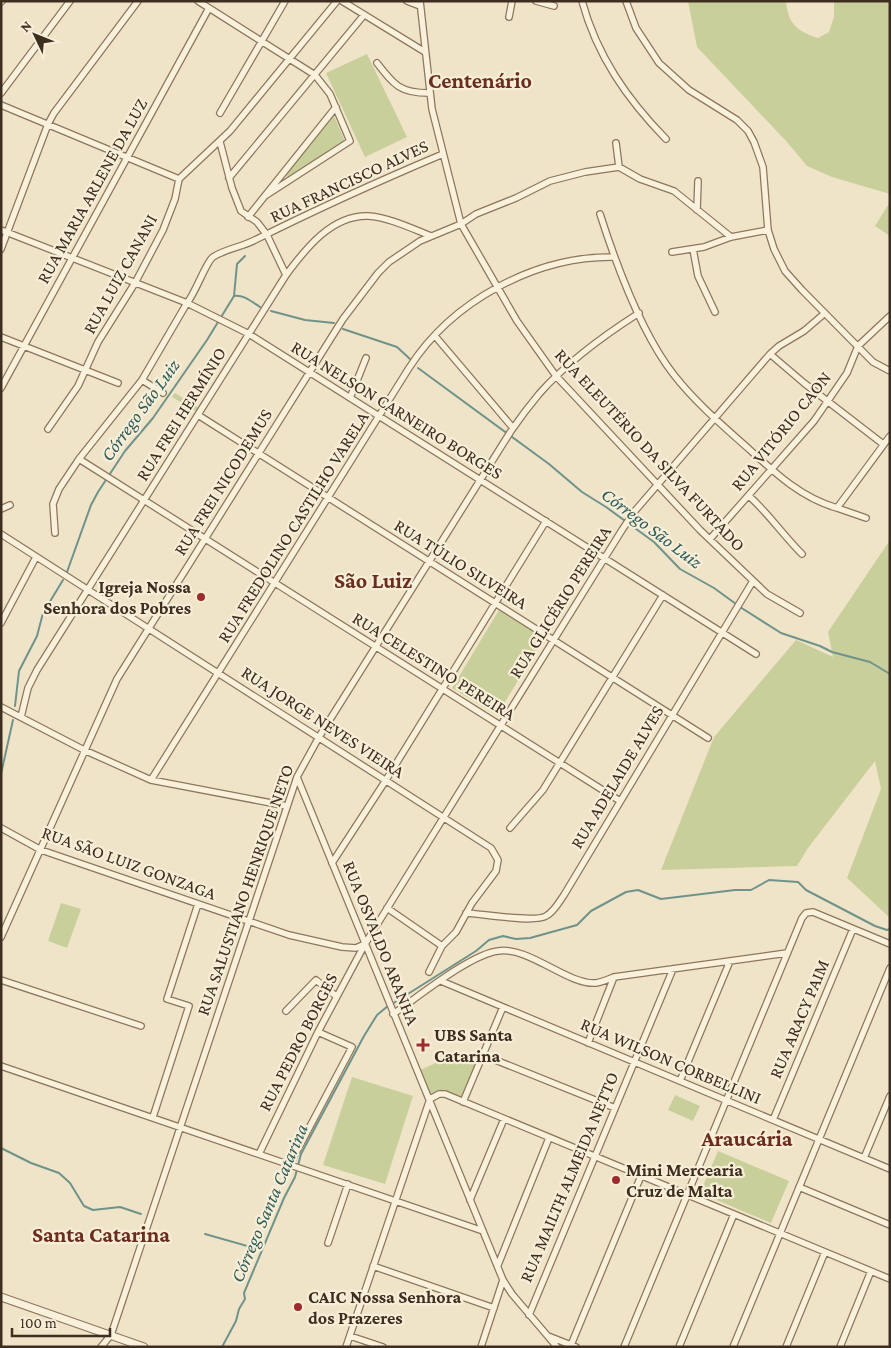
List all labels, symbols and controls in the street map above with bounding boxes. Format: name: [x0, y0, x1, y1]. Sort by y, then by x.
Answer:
north arrow: [10, 10, 60, 60]
text: N: [16, 17, 35, 35]
district label: Centenário: [428, 68, 532, 93]
street label: RUA MARIA ARLENE DA LUZ: [33, 95, 151, 287]
street label: RUA FRANCISCO ALVES: [267, 135, 431, 227]
street label: RUA LUIZ CANANI: [79, 211, 161, 337]
street label: RUA NELSON CARNEIRO BORGES: [288, 337, 506, 483]
street label: RUA FREI HERMÍNIO: [132, 344, 230, 484]
street label: RUA ELEUTÉRIO DA SILVA FURTADO: [551, 345, 749, 555]
water label: Córrego São Luiz: [96, 355, 184, 465]
street label: RUA VITÓRIO CAON: [727, 367, 835, 495]
street label: RUA FREI NICODEMUS: [170, 405, 276, 559]
street label: RUA FREDOLINO CASTILHO VARELA: [213, 407, 373, 646]
water label: Córrego São Luiz: [598, 483, 707, 573]
street label: RUA TÚLIO SILVEIRA: [391, 515, 532, 613]
street label: RUA GLICÉRIO PEREIRA: [505, 522, 615, 682]
district label: São Luiz: [334, 568, 412, 593]
place label: Igreja Nossa Senhora dos Pobres: [43, 577, 191, 618]
marker: Igreja Nossa Senhora dos Pobres: [195, 591, 207, 603]
street label: RUA CELESTINO PEREIRA: [349, 608, 520, 725]
street label: RUA JORGE NEVES VIEIRA: [238, 662, 409, 783]
street label: RUA ADELAIDE ALVES: [566, 702, 668, 852]
street label: RUA SALUSTIANO HENRIQUE NETO: [193, 762, 297, 1018]
street label: RUA SÃO LUIZ GONZAGA: [39, 822, 220, 904]
street label: RUA OSVALDO ARANHA: [339, 858, 423, 1029]
street label: RUA ARACY PAIM: [765, 957, 833, 1081]
street label: RUA PEDRO BORGES: [255, 970, 341, 1114]
street label: RUA WILSON CORBELLINI: [578, 1014, 764, 1108]
place label: UBS Santa Catarina: [434, 1025, 513, 1066]
marker: UBS Santa Catarina: [416, 1038, 430, 1052]
street label: RUA MAILTH ALMEIDA NETTO: [516, 1069, 622, 1285]
water label: Córrego Santa Catarina: [226, 1121, 312, 1285]
district label: Araucária: [700, 1126, 793, 1151]
place label: Mini Mercearia Cruz de Malta: [626, 1160, 743, 1201]
marker: Mini Mercearia Cruz de Malta: [610, 1174, 622, 1186]
district label: Santa Catarina: [32, 1222, 170, 1247]
place label: CAIC Nossa Senhora dos Prazeres: [308, 1287, 462, 1328]
marker: CAIC Nossa Senhora dos Prazeres: [292, 1301, 304, 1313]
scale bar: [12, 1306, 110, 1338]
text: 100 m: [20, 1315, 57, 1331]

